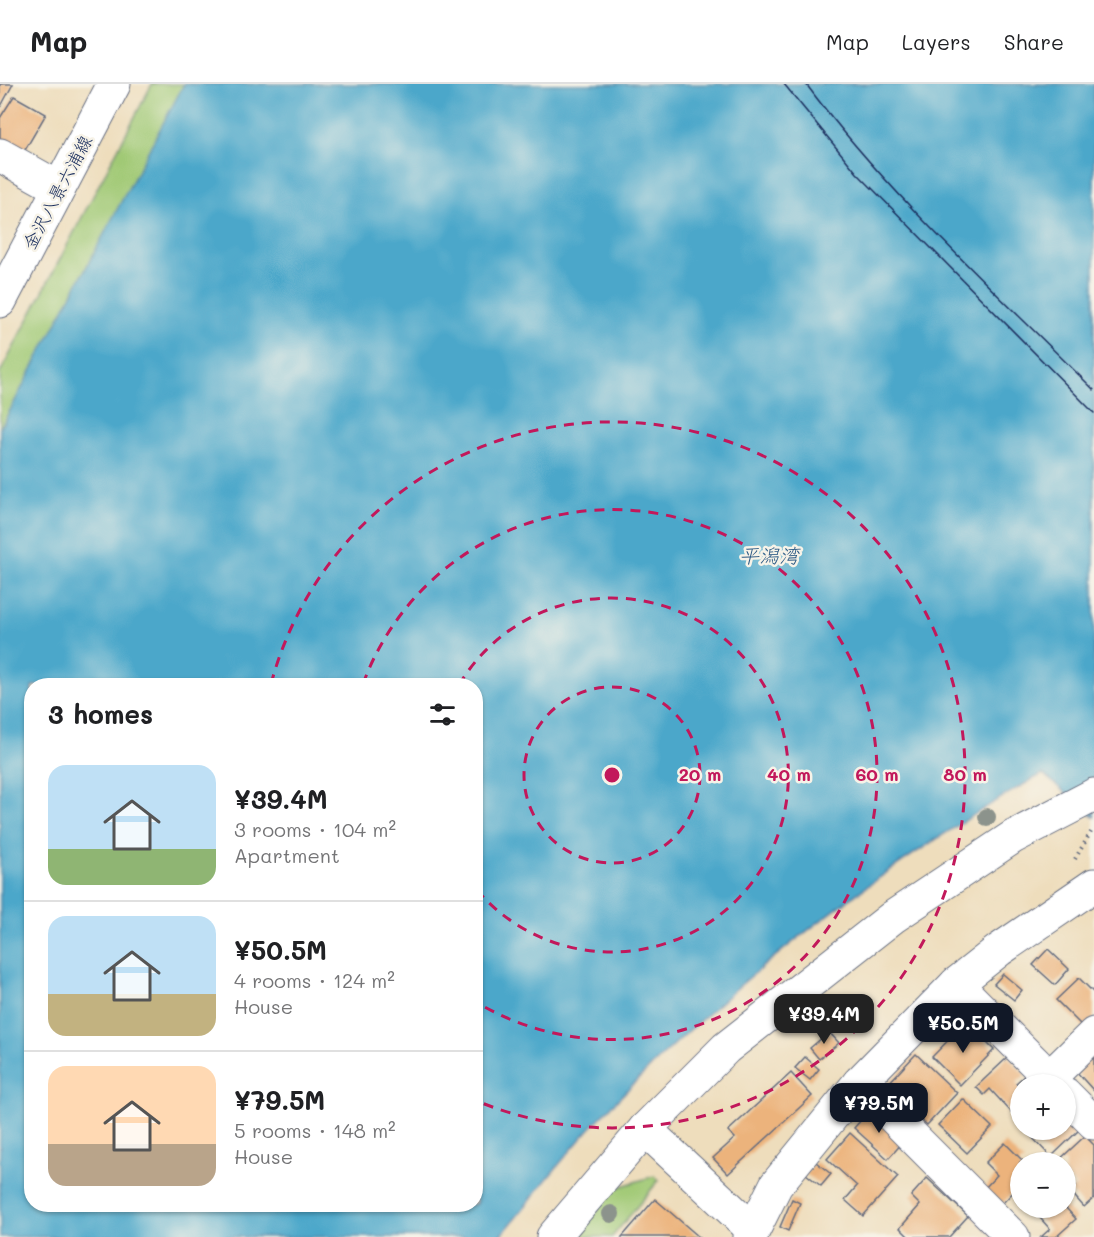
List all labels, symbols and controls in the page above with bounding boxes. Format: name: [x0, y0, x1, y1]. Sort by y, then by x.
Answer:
text: Map: [30, 23, 87, 59]
text: Map: [826, 28, 869, 55]
text: Layers: [902, 28, 971, 55]
text: Share: [1004, 28, 1064, 55]
street label: 金沢八景六浦線: [17, 131, 97, 253]
water label: 平潟湾: [739, 542, 801, 568]
text: 3 homes: [48, 697, 153, 731]
icon: filters: [426, 698, 459, 731]
text: 20 m: [679, 762, 721, 786]
text: 40 m: [767, 762, 811, 786]
text: 60 m: [855, 762, 899, 786]
text: 80 m: [943, 762, 987, 786]
centre of rings: [602, 765, 622, 785]
text: ¥39.4M: [234, 782, 328, 816]
icon: home: [96, 789, 168, 861]
text: 3 rooms · 104 m²: [234, 816, 396, 842]
text: Apartment: [234, 842, 340, 868]
text: ¥50.5M: [234, 933, 327, 967]
icon: home: [96, 940, 168, 1012]
text: 4 rooms · 124 m²: [234, 967, 395, 993]
text: House: [234, 993, 293, 1019]
pin: ¥39.4M: [775, 994, 873, 1045]
text: ¥39.4M: [788, 1000, 860, 1026]
pin: ¥50.5M: [914, 1003, 1012, 1054]
text: ¥50.5M: [927, 1009, 999, 1035]
map controls: [1010, 1074, 1076, 1218]
button: +: [1010, 1074, 1076, 1140]
text: ¥79.5M: [234, 1083, 325, 1117]
pin: ¥79.5M: [830, 1083, 928, 1134]
text: ¥79.5M: [844, 1089, 914, 1115]
icon: home: [96, 1090, 168, 1162]
text: 5 rooms · 148 m²: [234, 1117, 396, 1143]
text: House: [234, 1143, 293, 1169]
button: −: [1010, 1152, 1076, 1218]

